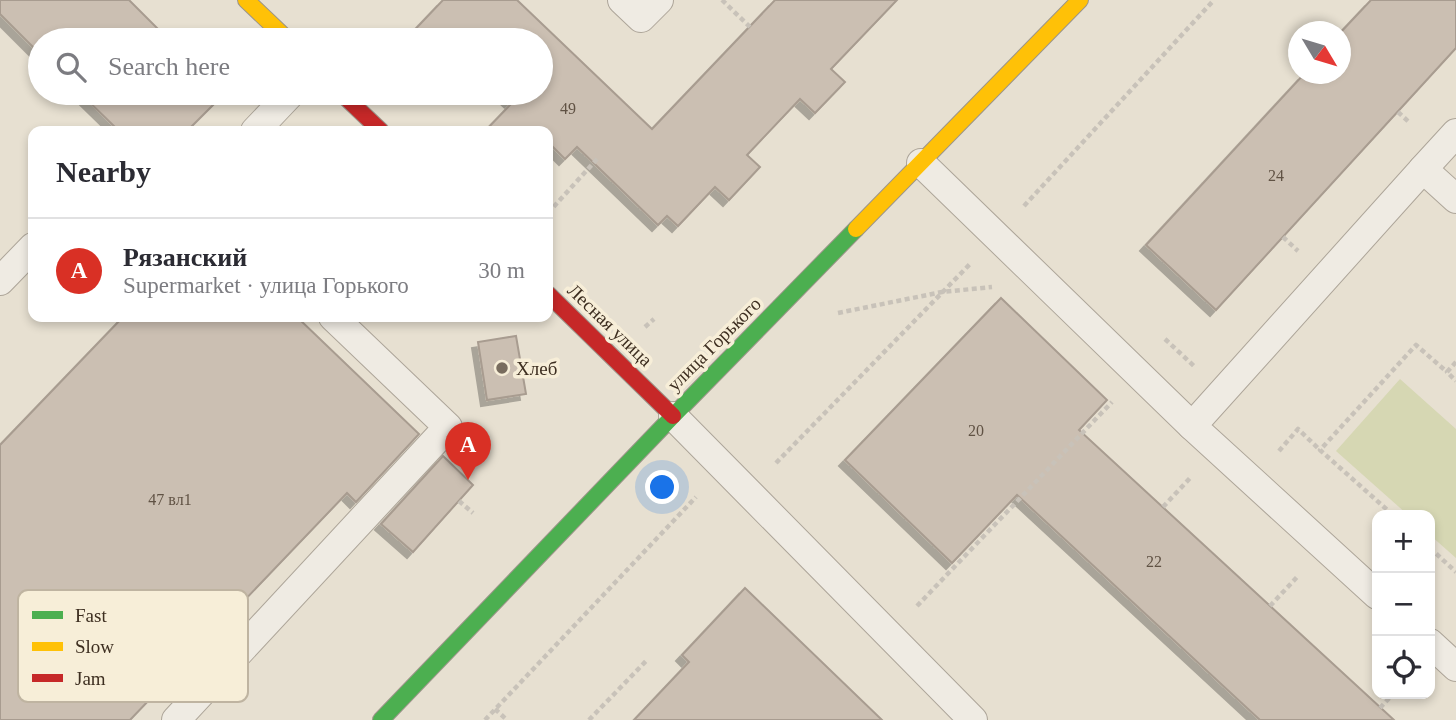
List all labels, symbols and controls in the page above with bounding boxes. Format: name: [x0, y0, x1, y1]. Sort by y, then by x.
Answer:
north arrow: [1288, 21, 1351, 84]
search box: [28, 28, 553, 105]
icon: search: [52, 48, 90, 86]
text: Search here: [108, 52, 230, 81]
house number: 49: [560, 100, 576, 117]
text: Nearby: [56, 155, 151, 188]
house number: 24: [1268, 167, 1284, 184]
text: Рязанский: [123, 243, 247, 272]
text: A: [71, 258, 87, 283]
text: 30 m: [478, 258, 525, 283]
text: Supermarket · улица Горького: [123, 273, 409, 298]
street label: Лесная улица: [563, 280, 657, 371]
street label: улица Горького: [663, 293, 765, 395]
place label: Хлеб: [516, 358, 557, 379]
marker: Хлеб: [494, 360, 510, 376]
pin: A: [445, 422, 491, 480]
house number: 20: [968, 422, 984, 439]
your location: [645, 470, 679, 504]
house number: 47 вл1: [148, 491, 192, 508]
map controls: [1372, 510, 1435, 699]
button: +: [1372, 510, 1435, 573]
house number: 22: [1146, 553, 1162, 570]
button: −: [1372, 573, 1435, 636]
legend: [18, 590, 248, 702]
text: Fast: [75, 605, 107, 626]
text: Slow: [75, 636, 114, 657]
button: locate: [1372, 636, 1435, 699]
text: Jam: [75, 668, 106, 689]

